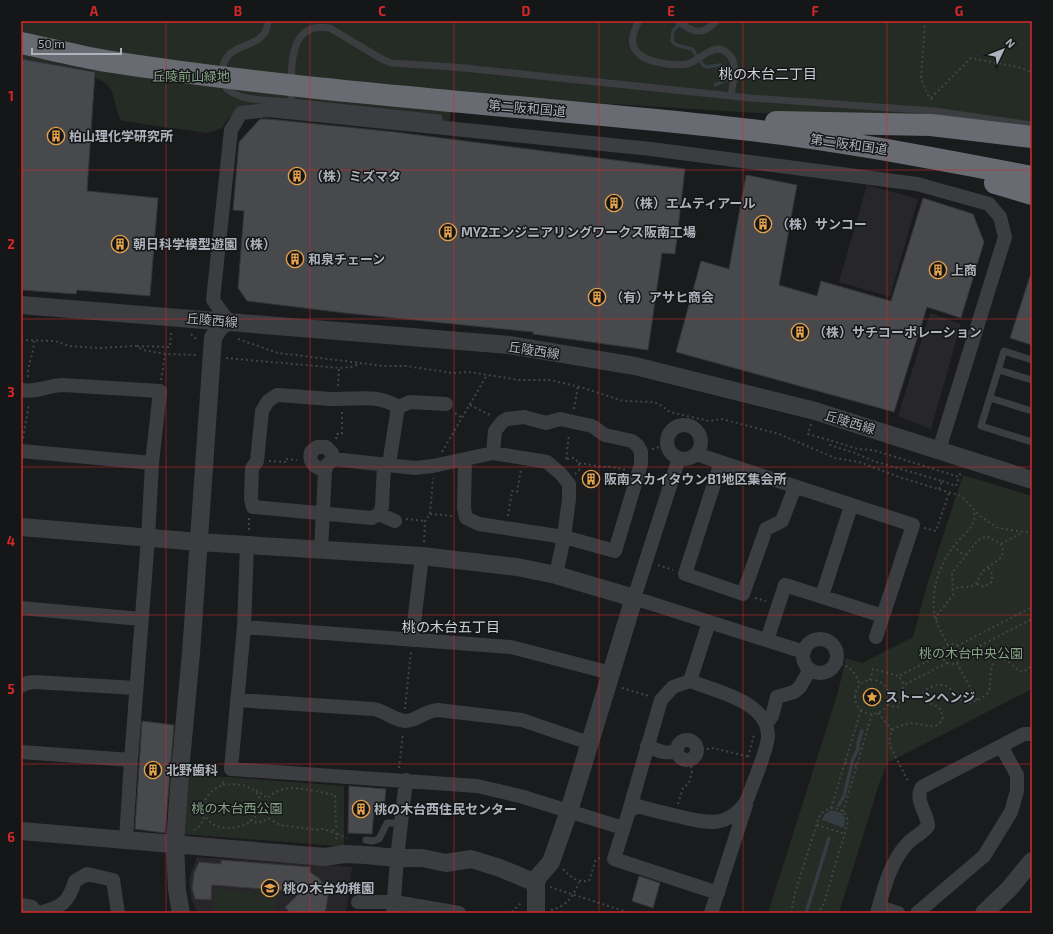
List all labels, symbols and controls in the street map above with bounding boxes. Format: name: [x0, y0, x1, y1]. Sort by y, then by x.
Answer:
text: A: [90, 3, 99, 19]
text: B: [234, 3, 242, 19]
text: C: [378, 3, 386, 19]
text: D: [522, 3, 531, 19]
text: E: [667, 3, 675, 19]
text: F: [811, 3, 819, 19]
text: G: [955, 3, 963, 19]
scale bar: [32, 30, 121, 56]
north arrow: [983, 30, 1023, 70]
text: N: [1003, 35, 1018, 50]
text: 50 m: [38, 36, 65, 50]
district label: 桃の木台二丁目: [719, 65, 817, 82]
park label: 丘陵前山緑地: [152, 68, 230, 84]
text: 1: [8, 88, 14, 104]
street label: 第二阪和国道: [487, 97, 567, 119]
building icon: 柏山理化学研究所: [46, 126, 66, 146]
place label: 柏山理化学研究所: [69, 128, 173, 144]
street label: 第二阪和国道: [809, 131, 889, 157]
building icon: （株）ミズマタ: [287, 166, 307, 186]
place label: （株）ミズマタ: [310, 168, 401, 184]
building icon: （株）エムティアール: [604, 193, 624, 213]
place label: （株）エムティアール: [627, 195, 755, 211]
building icon: （株）サンコー: [753, 214, 773, 234]
place label: （株）サンコー: [776, 216, 867, 232]
building icon: MY2エンジニアリングワークス阪南工場: [438, 222, 458, 242]
place label: MY2エンジニアリングワークス阪南工場: [461, 224, 696, 240]
building icon: 朝日科学模型遊園（株）: [110, 234, 130, 254]
text: 2: [7, 236, 15, 252]
place label: 朝日科学模型遊園（株）: [133, 236, 276, 252]
building icon: 和泉チェーン: [285, 249, 305, 269]
place label: 和泉チェーン: [308, 251, 385, 267]
building icon: 上商: [928, 260, 948, 280]
place label: 上商: [951, 262, 977, 278]
building icon: （有）アサヒ商会: [587, 287, 607, 307]
place label: （有）アサヒ商会: [610, 289, 714, 305]
street label: 丘陵西線: [185, 310, 239, 330]
building icon: （株）サチコーポレーション: [790, 322, 810, 342]
place label: （株）サチコーポレーション: [813, 324, 982, 340]
street label: 丘陵西線: [507, 338, 561, 362]
text: 3: [7, 384, 15, 400]
street label: 丘陵西線: [823, 407, 877, 437]
building icon: 阪南スカイタウンB1地区集会所: [581, 469, 601, 489]
place label: 阪南スカイタウンB1地区集会所: [604, 471, 786, 487]
text: 4: [7, 533, 15, 549]
district label: 桃の木台五丁目: [402, 618, 500, 635]
park label: 桃の木台中央公園: [919, 645, 1023, 661]
text: 5: [7, 681, 15, 697]
place icon: ストーンヘンジ: [862, 687, 882, 707]
place label: ストーンヘンジ: [885, 689, 975, 705]
building icon: 北野歯科: [143, 760, 163, 780]
place label: 北野歯科: [166, 762, 218, 778]
building icon: 桃の木台西住民センター: [351, 799, 371, 819]
park label: 桃の木台西公園: [191, 800, 283, 816]
place label: 桃の木台西住民センター: [374, 801, 517, 817]
text: 6: [7, 829, 15, 845]
school or university icon: 桃の木台幼稚園: [260, 878, 280, 898]
place label: 桃の木台幼稚園: [283, 880, 374, 896]

